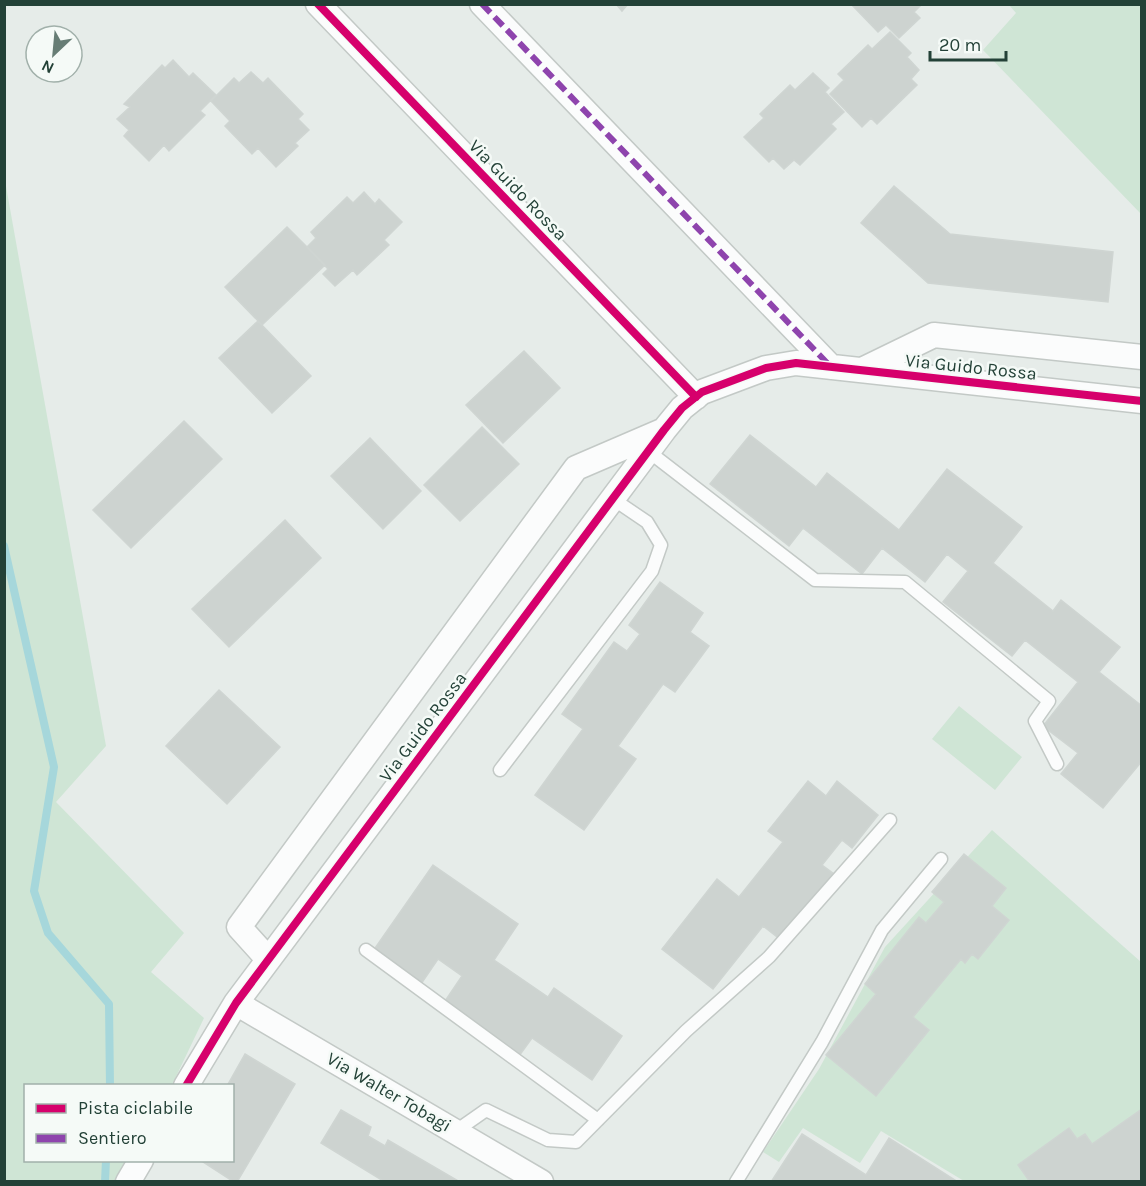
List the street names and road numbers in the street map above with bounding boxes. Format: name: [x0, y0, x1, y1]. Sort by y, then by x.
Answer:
street label: Via Guido Rossa: [464, 135, 572, 245]
street label: Via Guido Rossa: [904, 349, 1038, 385]
street label: Via Guido Rossa: [374, 668, 472, 786]
street label: Via Walter Tobagi: [323, 1047, 455, 1137]

